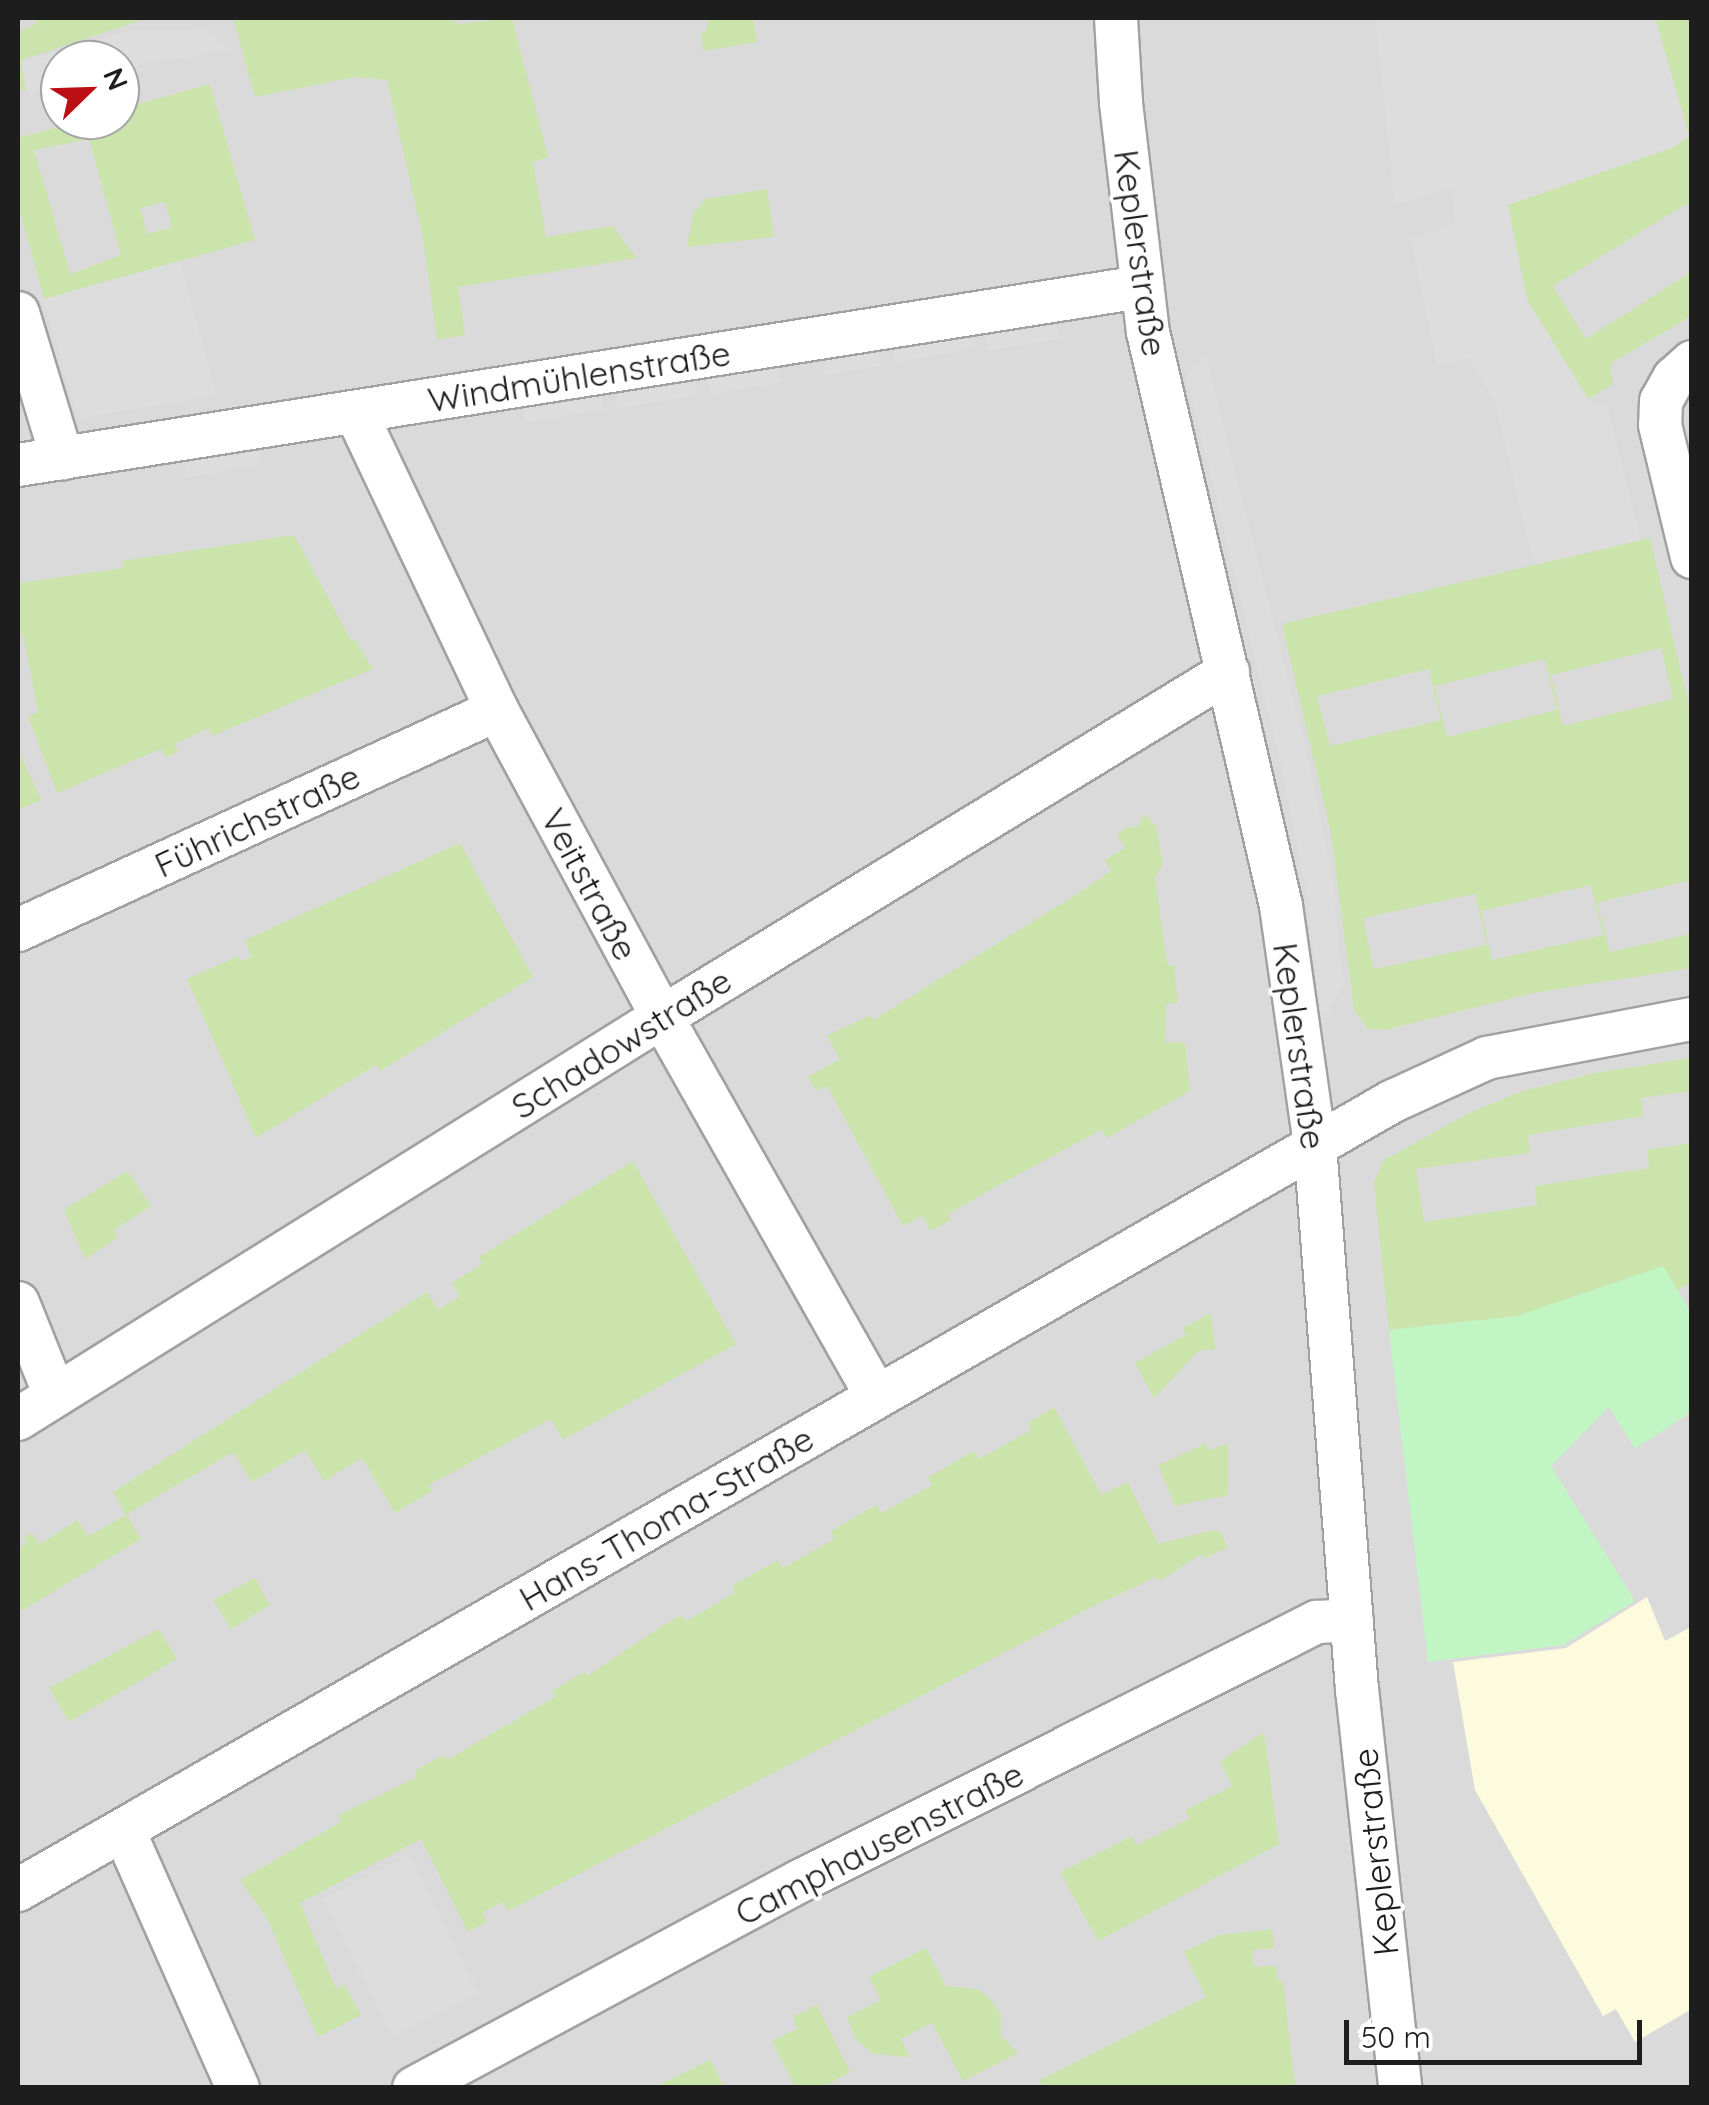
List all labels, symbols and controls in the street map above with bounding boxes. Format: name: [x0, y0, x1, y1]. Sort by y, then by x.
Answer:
north arrow: [40, 40, 140, 140]
text: N: [96, 63, 136, 95]
street label: Keplerstraße: [1106, 147, 1176, 359]
street label: Windmühlenstraße: [425, 331, 733, 421]
street label: Führichstraße: [148, 754, 366, 886]
street label: Veitstraße: [533, 801, 647, 967]
street label: Keplerstraße: [1265, 940, 1335, 1152]
street label: Schadowstraße: [503, 959, 739, 1127]
street label: Hans-Thoma-Straße: [512, 1417, 820, 1619]
street label: Keplerstraße: [1343, 1746, 1407, 1958]
street label: Camphausenstraße: [728, 1752, 1030, 1934]
scale bar: [1349, 2000, 1646, 2062]
text: 50 m: [1361, 2018, 1431, 2056]

